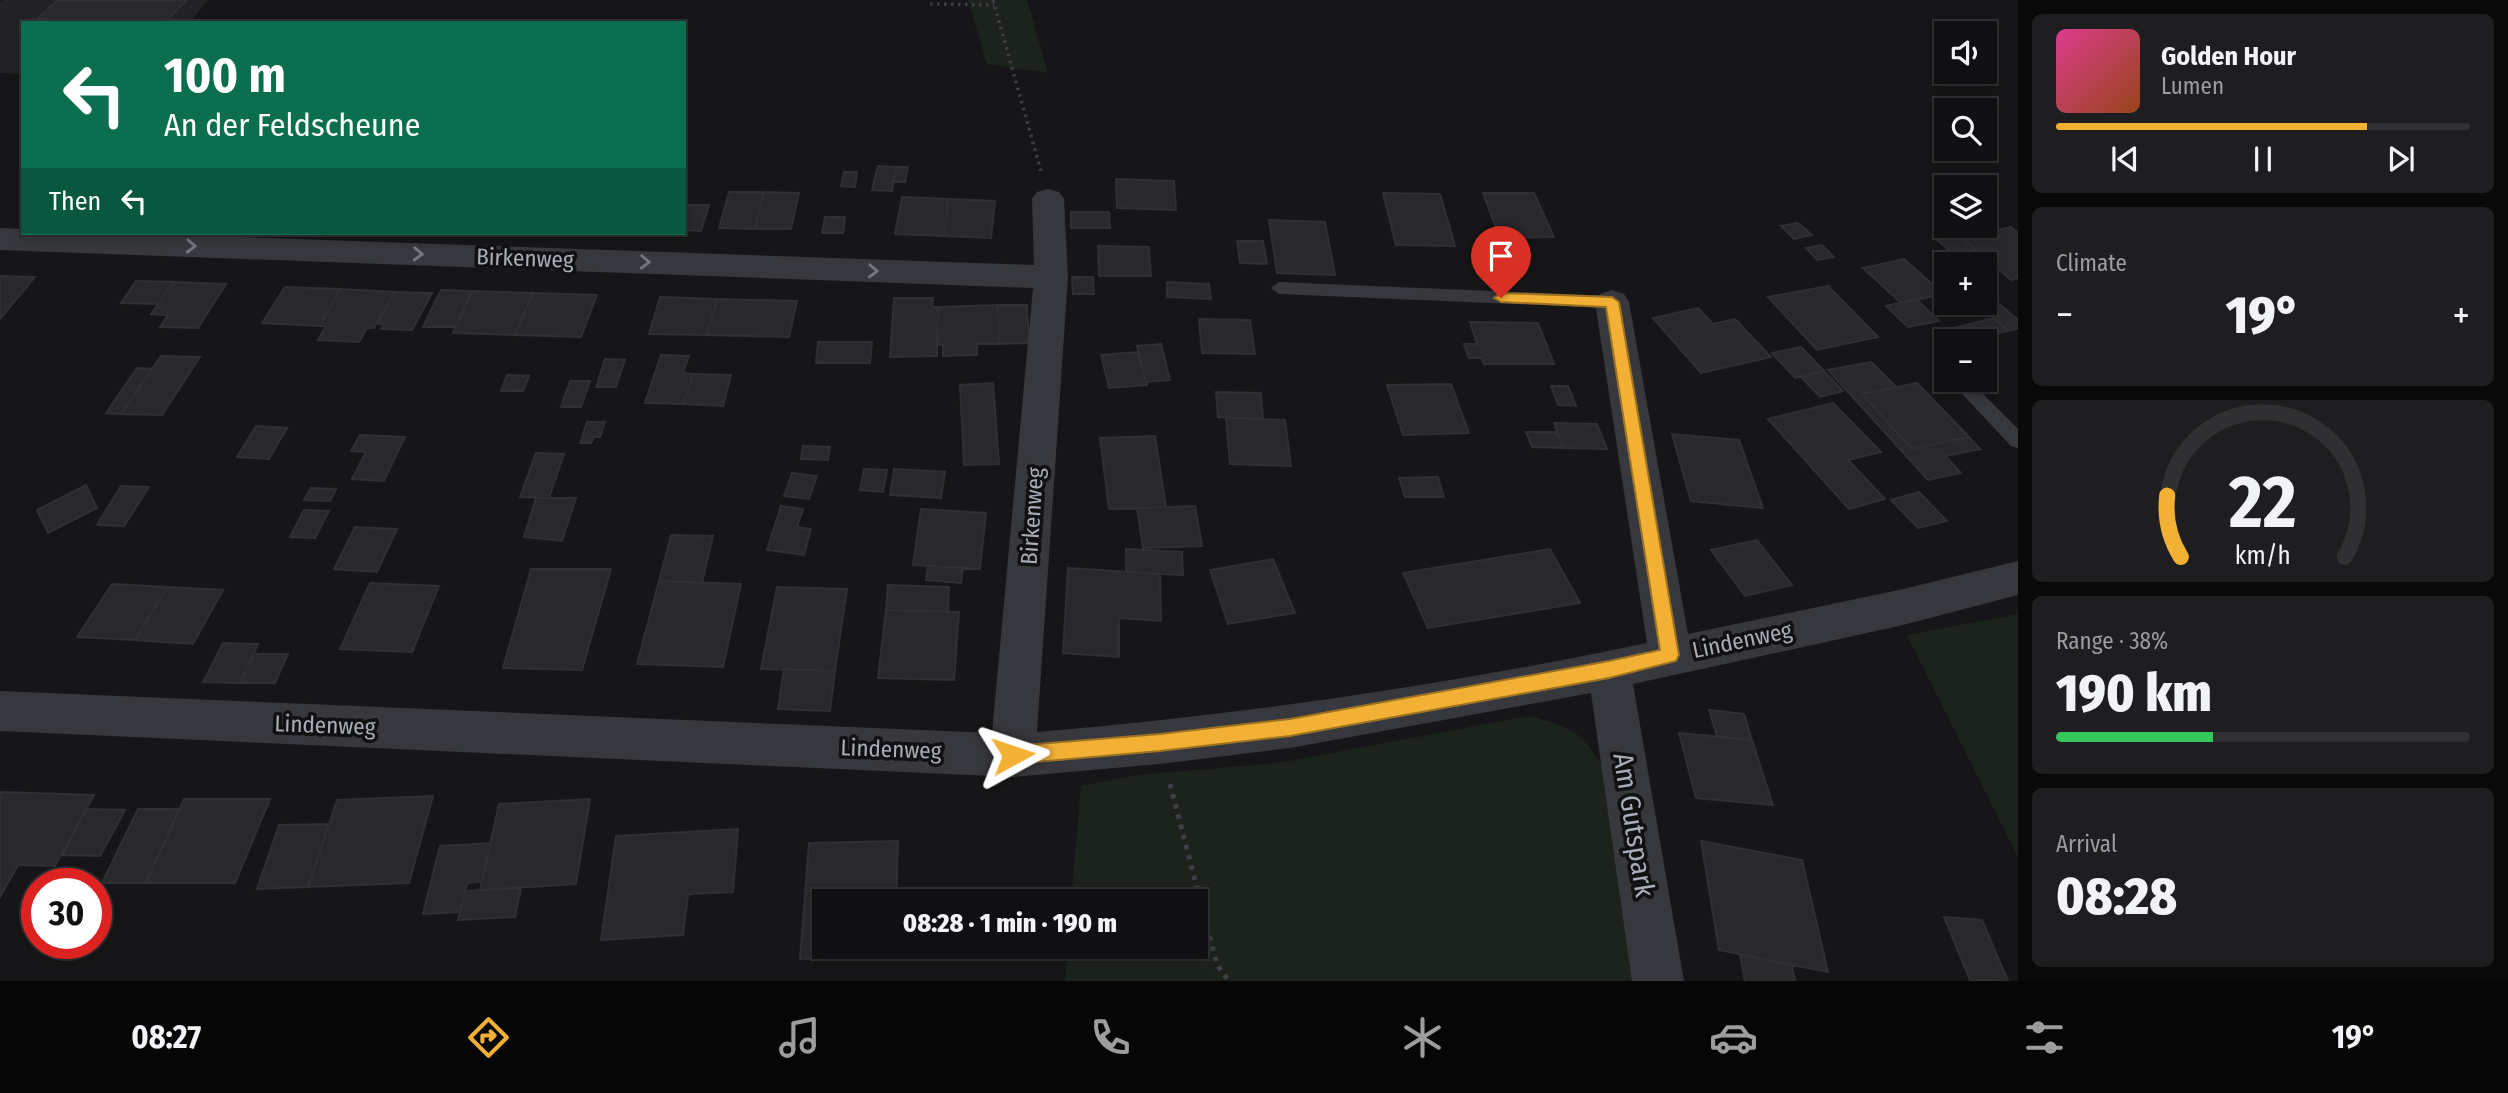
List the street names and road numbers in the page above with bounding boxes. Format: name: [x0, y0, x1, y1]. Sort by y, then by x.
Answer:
street label: Birkenweg: [476, 242, 574, 274]
street label: Birkenweg: [1015, 466, 1049, 566]
street label: Lindenweg: [1690, 616, 1795, 664]
street label: Lindenweg: [274, 709, 376, 741]
street label: Lindenweg: [840, 733, 942, 765]
street label: Am Gutspark: [1606, 750, 1662, 901]

